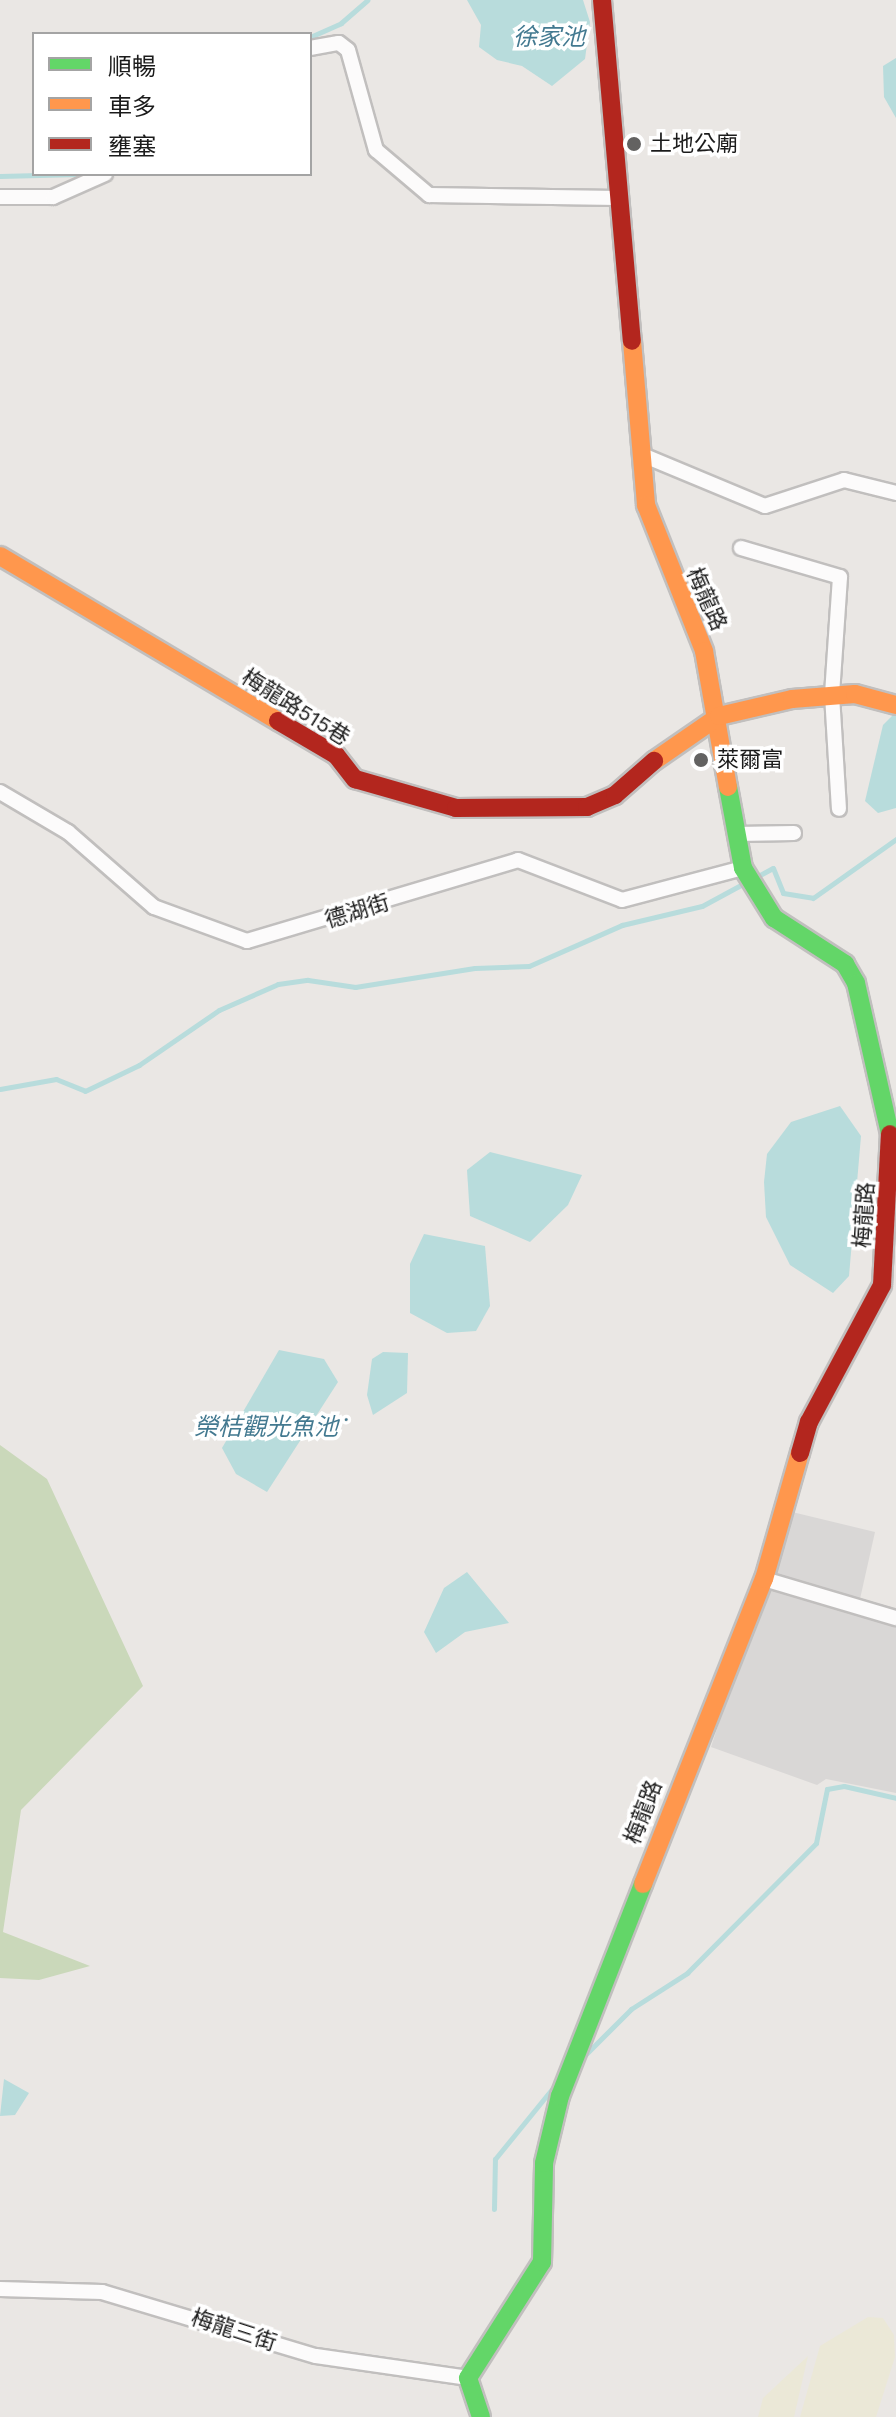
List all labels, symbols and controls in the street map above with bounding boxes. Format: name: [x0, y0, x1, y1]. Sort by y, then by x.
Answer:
water label: 徐家池: [513, 24, 585, 52]
legend: [32, 32, 312, 176]
text: 順暢: [108, 53, 156, 81]
text: 車多: [108, 93, 156, 121]
place label: 土地公廟: [650, 131, 738, 157]
text: 壅塞: [108, 133, 156, 161]
marker: 土地公廟: [625, 135, 643, 153]
street label: 梅龍路: [682, 563, 732, 635]
street label: 梅龍路515巷: [237, 663, 355, 751]
place label: 萊爾富: [717, 747, 783, 773]
marker: 萊爾富: [692, 751, 710, 769]
street label: 德湖街: [322, 889, 392, 933]
street label: 梅龍路: [849, 1181, 879, 1249]
water label: 榮桔觀光魚池˙: [194, 1414, 350, 1442]
street label: 梅龍路: [619, 1776, 667, 1848]
street label: 梅龍三街: [188, 2304, 280, 2356]

